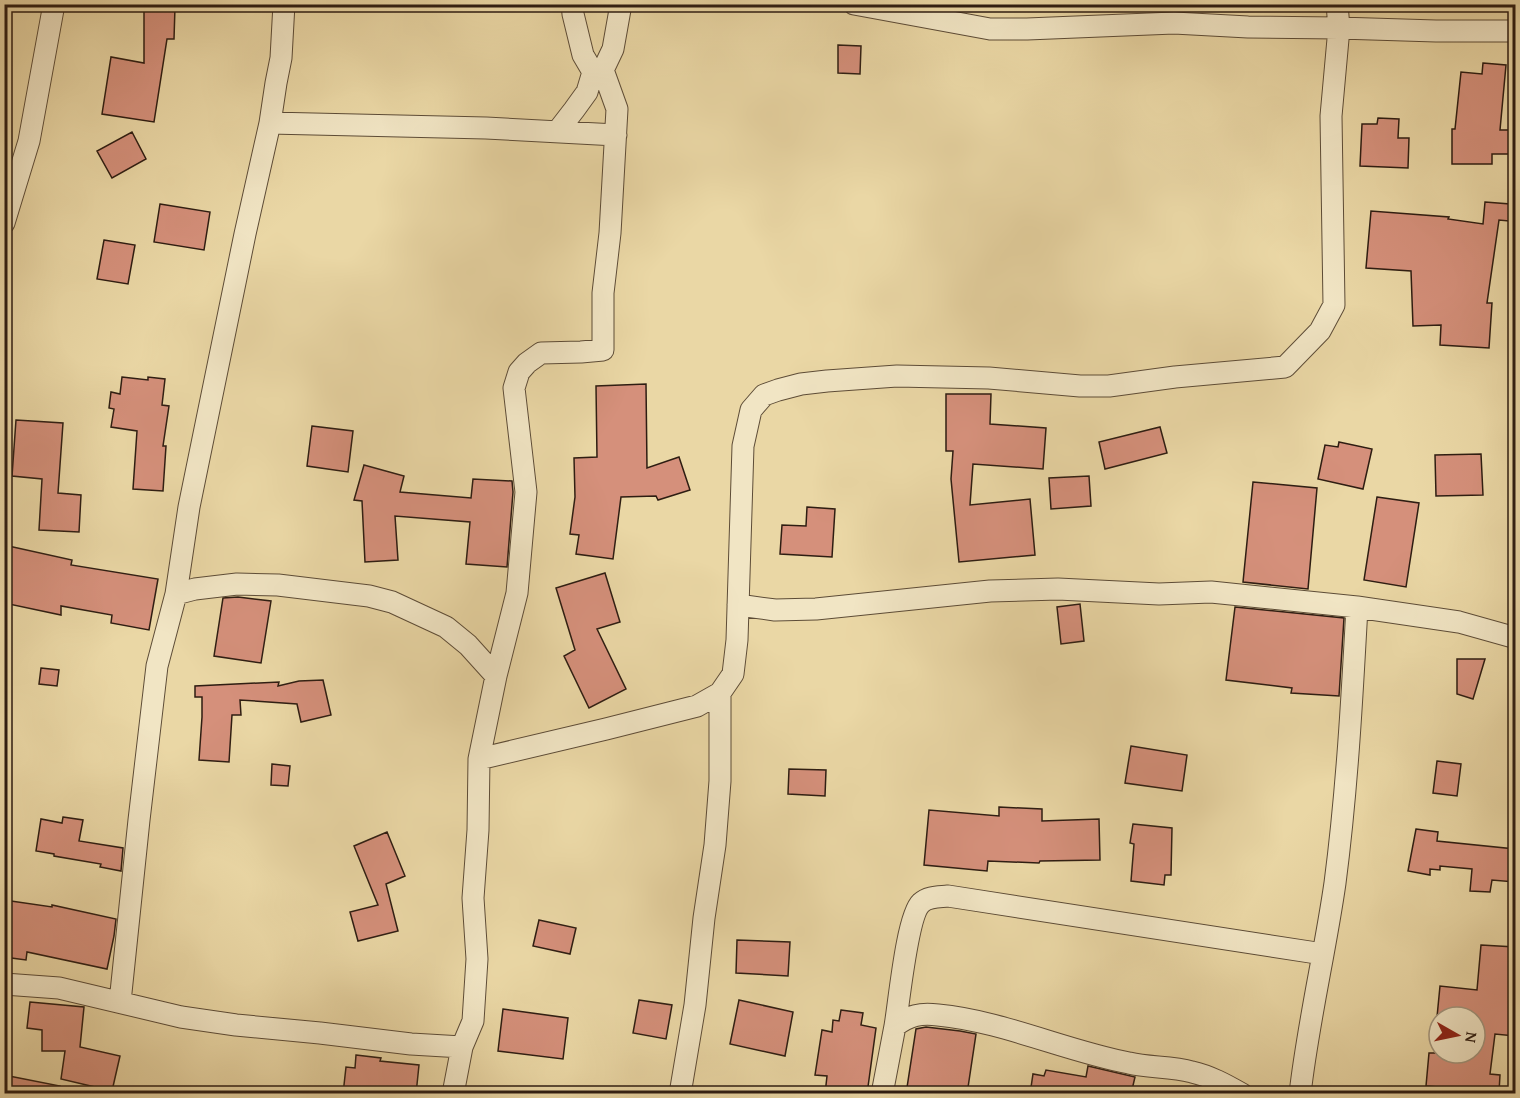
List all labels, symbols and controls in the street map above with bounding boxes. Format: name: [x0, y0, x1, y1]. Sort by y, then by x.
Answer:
north arrow: [1427, 1005, 1487, 1065]
text: N: [1459, 1030, 1485, 1045]

